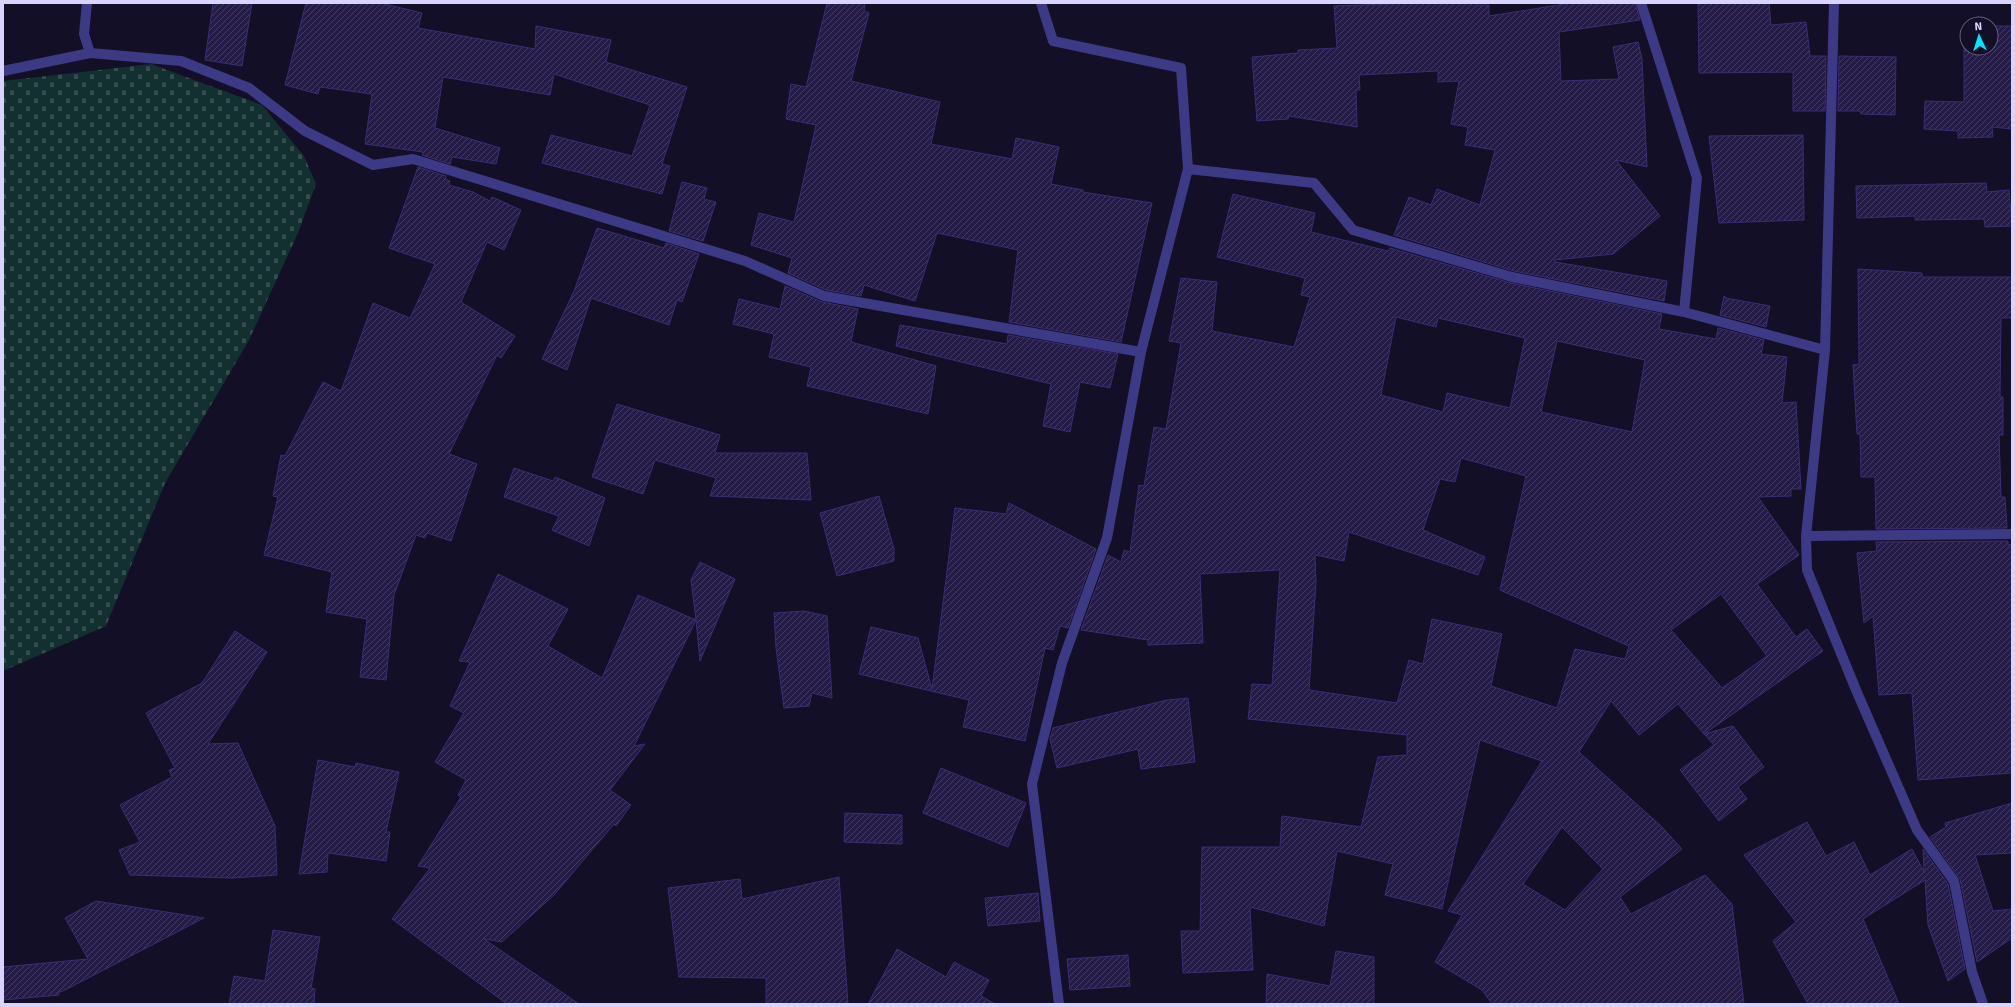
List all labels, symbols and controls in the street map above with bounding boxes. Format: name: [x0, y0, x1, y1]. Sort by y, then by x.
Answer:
north arrow: [1959, 16, 1999, 56]
text: N: [1974, 20, 1983, 33]

